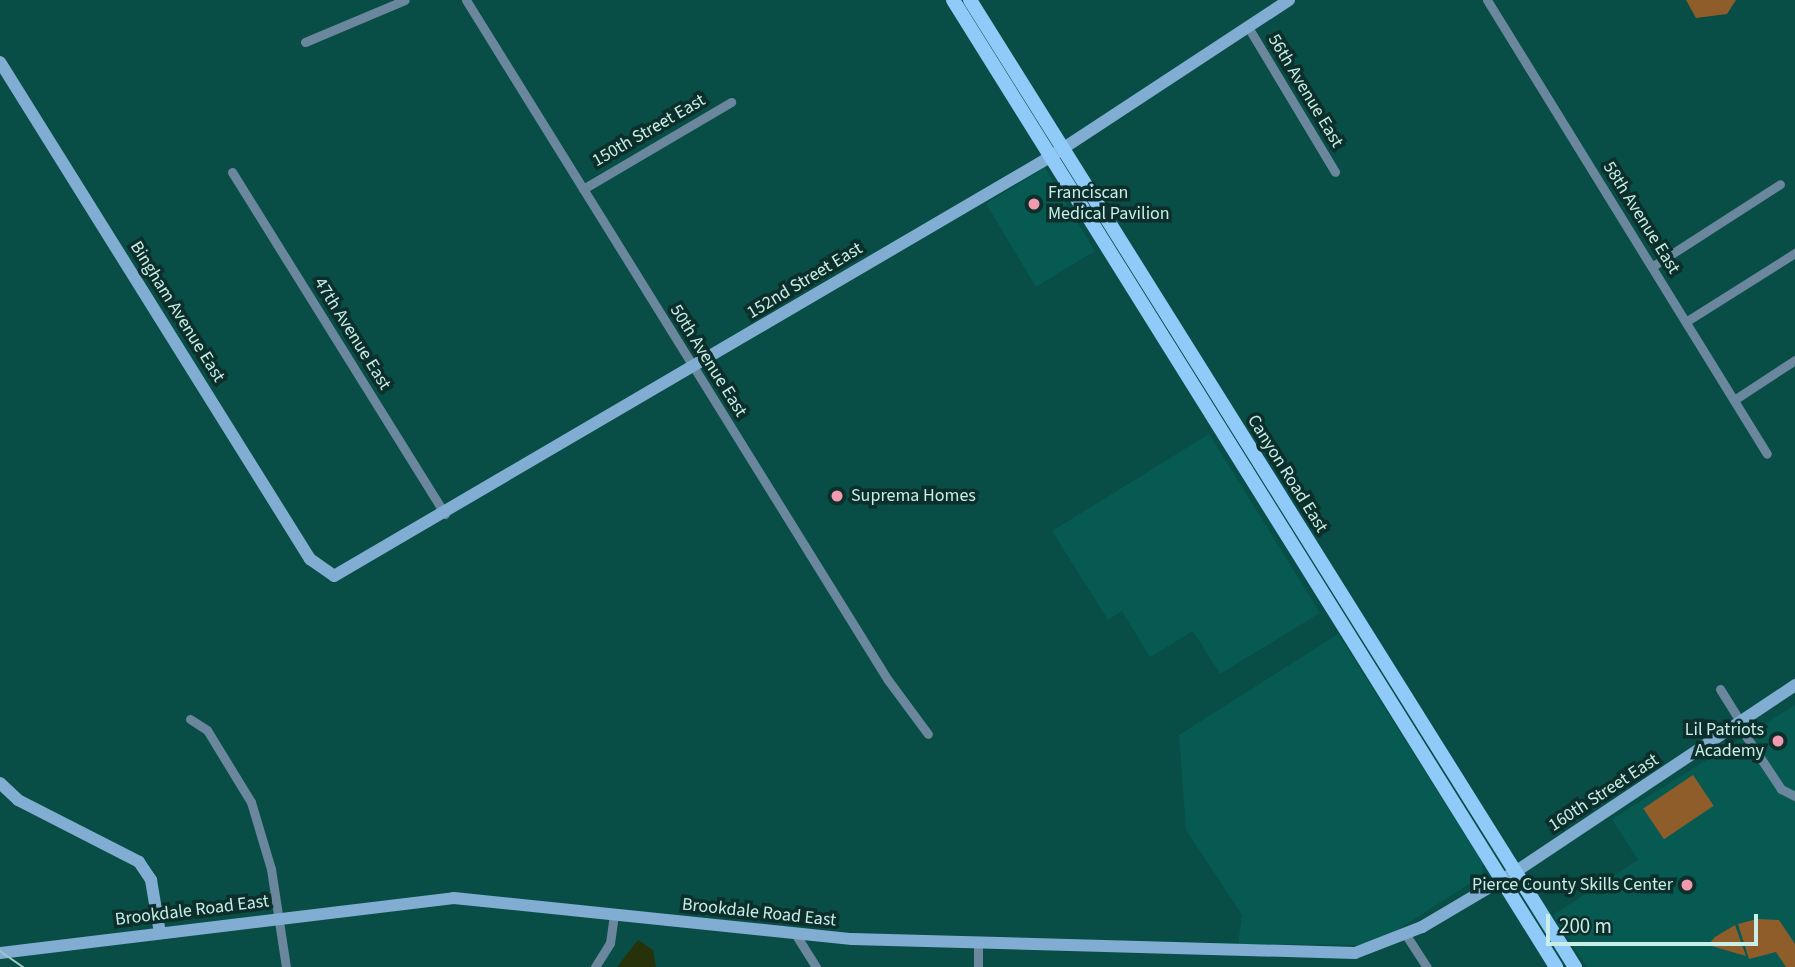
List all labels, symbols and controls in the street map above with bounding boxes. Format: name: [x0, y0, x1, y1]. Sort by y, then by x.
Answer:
street label: 56th Avenue East: [1263, 30, 1347, 152]
street label: 150th Street East: [589, 90, 709, 172]
street label: 58th Avenue East: [1598, 158, 1684, 278]
place label: Franciscan Medical Pavilion: [1048, 183, 1170, 226]
marker: Franciscan Medical Pavilion: [1026, 196, 1042, 212]
street label: Bingham Avenue East: [125, 237, 229, 387]
street label: 152nd Street East: [743, 238, 867, 324]
street label: 47th Avenue East: [309, 274, 395, 394]
street label: 50th Avenue East: [665, 301, 751, 421]
street label: Canyon Road East: [1242, 411, 1332, 537]
place label: Suprema Homes: [851, 485, 976, 507]
marker: Suprema Homes: [829, 488, 845, 504]
place label: Lil Patriots Academy: [1685, 720, 1764, 762]
marker: Lil Patriots Academy: [1770, 733, 1786, 749]
street label: 160th Street East: [1545, 749, 1663, 837]
place label: Pierce County Skills Center: [1472, 874, 1673, 896]
marker: Pierce County Skills Center: [1679, 877, 1695, 893]
street label: Brookdale Road East: [114, 891, 270, 931]
street label: Brookdale Road East: [681, 894, 837, 932]
scale bar: [1550, 900, 1762, 944]
text: 200 m: [1559, 911, 1612, 941]

